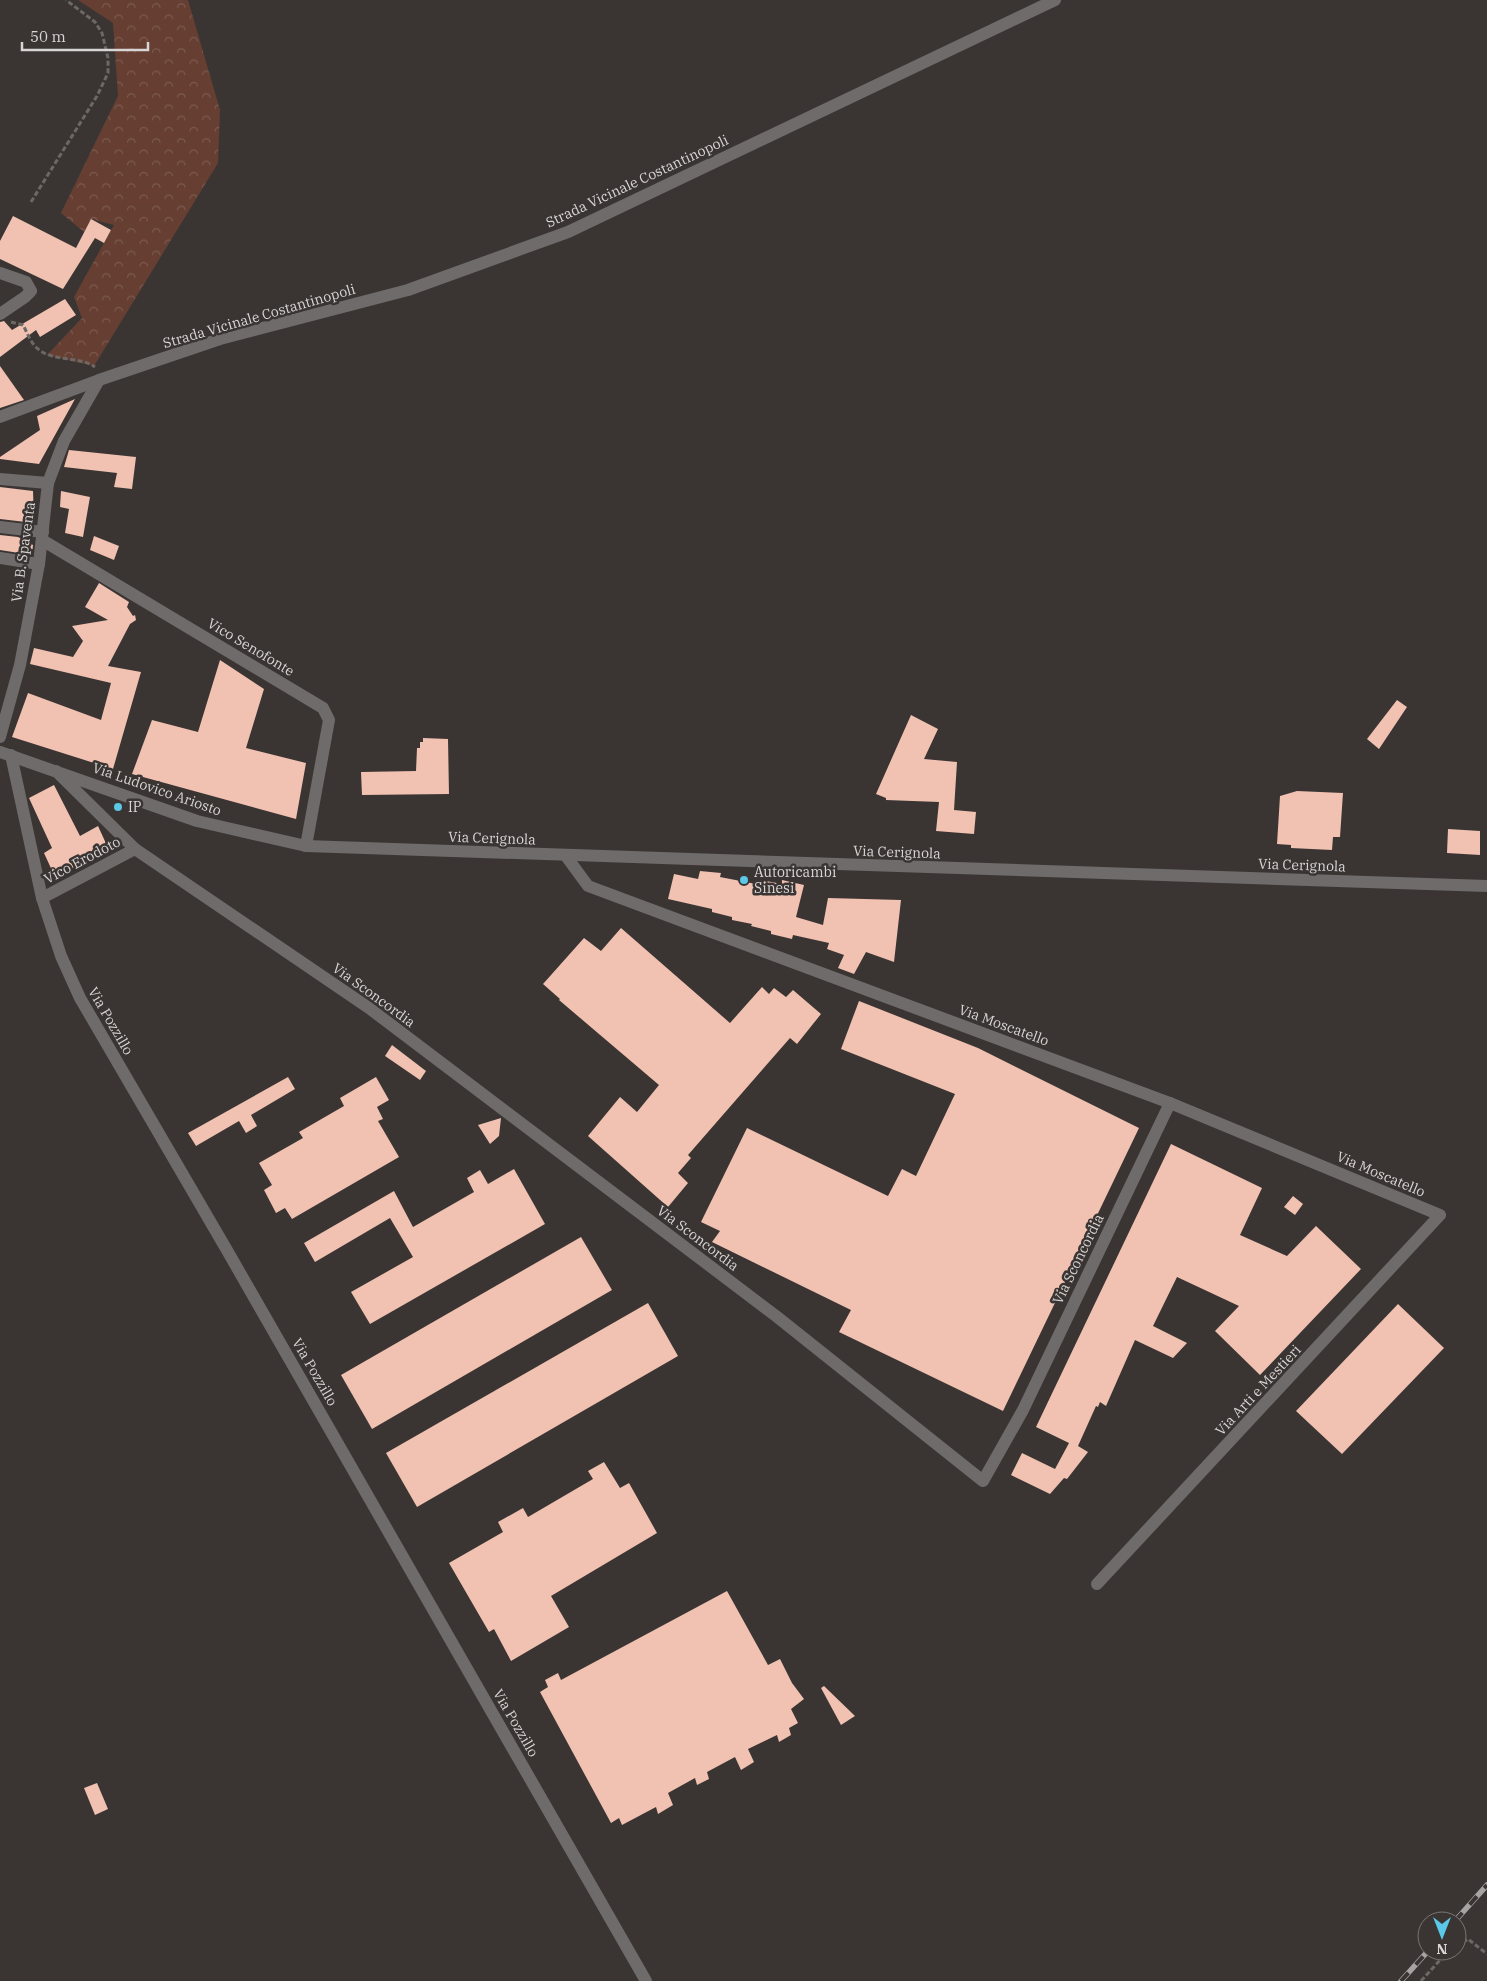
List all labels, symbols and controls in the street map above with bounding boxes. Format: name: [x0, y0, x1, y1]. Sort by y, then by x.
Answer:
scale bar: [22, 20, 149, 52]
text: 50 m: [30, 27, 66, 46]
street label: Strada Vicinale Costantinopoli: [543, 131, 731, 231]
street label: Strada Vicinale Costantinopoli: [161, 280, 357, 352]
street label: Via B. Spaventa: [7, 500, 39, 603]
street label: Vico Senofonte: [204, 614, 298, 680]
street label: Via Ludovico Ariosto: [90, 758, 224, 820]
place label: IP: [128, 798, 142, 816]
marker: IP: [112, 801, 124, 813]
street label: Via Cerignola: [448, 827, 536, 849]
street label: Vico Erodoto: [41, 832, 123, 888]
street label: Via Cerignola: [853, 841, 941, 863]
street label: Via Cerignola: [1258, 854, 1346, 876]
place label: Autoricambi Sinesi: [754, 863, 836, 897]
marker: Autoricambi Sinesi: [738, 874, 750, 886]
street label: Via Sconcordia: [329, 959, 419, 1031]
street label: Via Pozzillo: [84, 984, 138, 1058]
street label: Via Moscatello: [956, 1000, 1052, 1050]
street label: Via Moscatello: [1334, 1147, 1428, 1201]
street label: Via Sconcordia: [653, 1201, 743, 1275]
street label: Via Sconcordia: [1048, 1211, 1108, 1307]
street label: Via Pozzillo: [288, 1335, 342, 1409]
street label: Via Arti e Mestieri: [1211, 1341, 1305, 1439]
street label: Via Pozzillo: [489, 1686, 543, 1760]
north arrow: [1417, 1911, 1467, 1961]
text: N: [1436, 1940, 1448, 1958]

